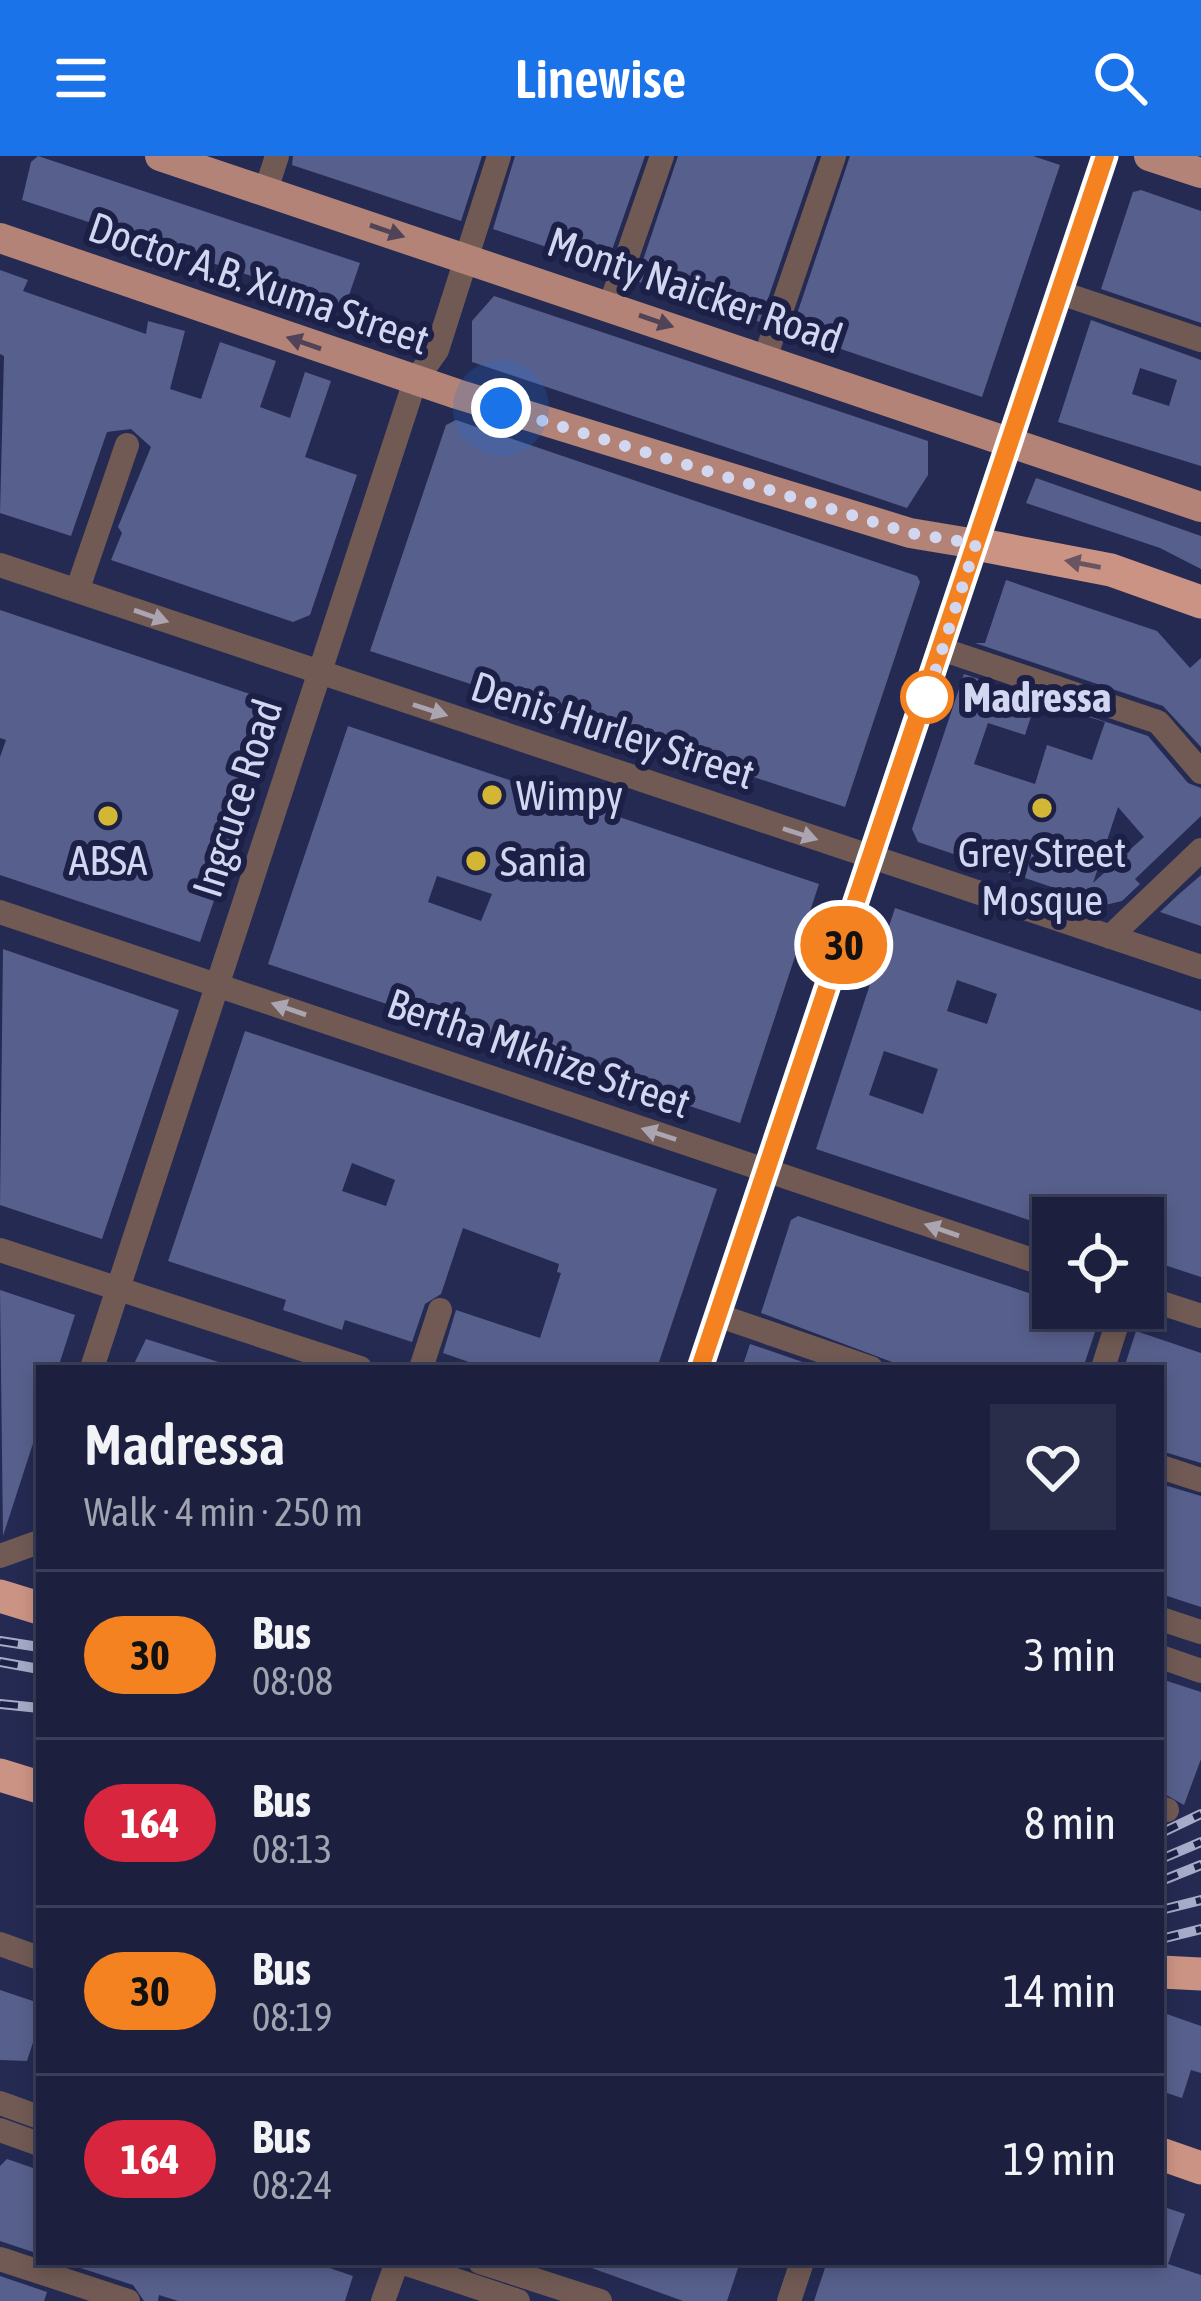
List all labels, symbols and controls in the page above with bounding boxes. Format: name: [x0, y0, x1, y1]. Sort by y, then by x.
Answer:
icon: menu: [48, 45, 114, 111]
icon: search: [1087, 45, 1153, 111]
text: Linewise: [515, 48, 686, 109]
street label: Doctor A.B. Xuma Street: [83, 202, 435, 364]
street label: Monty Naicker Road: [542, 217, 848, 363]
one-way arrow: [369, 222, 406, 241]
one-way arrow: [638, 313, 674, 331]
one-way arrow: [286, 333, 322, 351]
your location: [471, 378, 531, 438]
one-way arrow: [1063, 554, 1101, 573]
one-way arrow: [133, 608, 169, 626]
street label: Denis Hurley Street: [465, 662, 761, 798]
marker: Madressa: [902, 672, 952, 722]
place label: Madressa: [963, 673, 1111, 721]
street label: Ingcuce Road: [183, 693, 291, 903]
one-way arrow: [412, 702, 448, 720]
place label: Wimpy: [516, 771, 623, 819]
marker: Wimpy: [479, 782, 505, 808]
marker: Grey Street Mosque: [1029, 795, 1055, 821]
marker: ABSA: [95, 803, 121, 829]
one-way arrow: [782, 825, 819, 844]
place label: Grey Street Mosque: [958, 828, 1126, 924]
place label: ABSA: [69, 836, 148, 884]
place label: Sania: [500, 837, 587, 885]
marker: Sania: [463, 848, 489, 874]
line badge: 30: [790, 906, 898, 984]
text: 30: [824, 921, 864, 969]
street label: Bertha Mkhize Street: [381, 979, 697, 1127]
one-way arrow: [271, 999, 307, 1017]
one-way arrow: [640, 1124, 677, 1143]
map controls: [1032, 1197, 1164, 1329]
button: locate: [1032, 1197, 1164, 1329]
one-way arrow: [923, 1219, 960, 1238]
button: heart: [990, 1404, 1116, 1530]
text: Madressa: [84, 1412, 285, 1477]
text: Walk · 4 min · 250 m: [84, 1490, 363, 1534]
text: Bus: [252, 1607, 311, 1659]
text: 3 min: [1024, 1629, 1116, 1681]
text: 30: [130, 1631, 170, 1679]
text: 08:08: [252, 1659, 333, 1703]
text: Bus: [252, 1775, 311, 1827]
text: 8 min: [1024, 1797, 1116, 1849]
text: 164: [120, 1799, 180, 1847]
text: 08:13: [252, 1827, 332, 1871]
text: Bus: [252, 1943, 311, 1995]
text: 14 min: [1003, 1965, 1116, 2017]
text: 30: [130, 1967, 170, 2015]
text: 08:19: [252, 1995, 332, 2039]
text: Bus: [252, 2111, 311, 2163]
text: 19 min: [1003, 2133, 1116, 2185]
text: 164: [120, 2135, 180, 2183]
text: 08:24: [252, 2163, 332, 2207]

